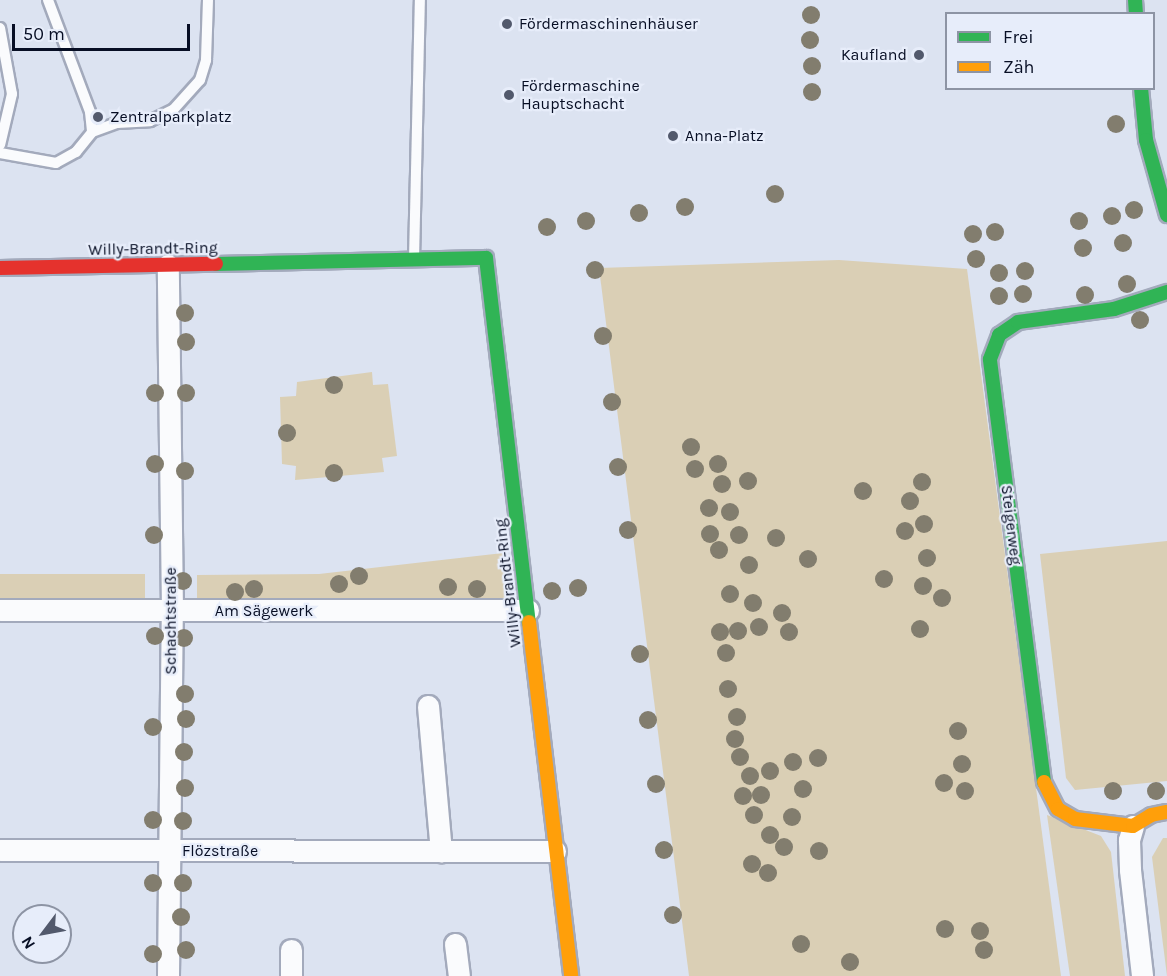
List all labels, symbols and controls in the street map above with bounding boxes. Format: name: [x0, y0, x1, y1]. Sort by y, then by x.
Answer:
scale bar: [15, 12, 194, 50]
legend: [945, 12, 1155, 90]
place label: Fördermaschinenhäuser: [519, 14, 698, 34]
marker: Fördermaschinenhäuser: [500, 17, 514, 31]
text: 50 m: [23, 23, 65, 45]
text: Frei: [1003, 26, 1034, 48]
place label: Kaufland: [841, 45, 907, 65]
marker: Kaufland: [912, 48, 926, 62]
text: Zäh: [1003, 56, 1034, 78]
place label: Fördermaschine Hauptschacht: [521, 76, 640, 114]
marker: Fördermaschine Hauptschacht: [502, 88, 516, 102]
place label: Zentralparkplatz: [110, 107, 232, 127]
marker: Zentralparkplatz: [91, 110, 105, 124]
place label: Anna-Platz: [685, 126, 764, 146]
marker: Anna-Platz: [666, 129, 680, 143]
street label: Willy-Brandt-Ring: [88, 238, 218, 260]
street label: Steigerweg: [997, 484, 1025, 566]
street label: Willy-Brandt-Ring: [491, 518, 525, 648]
street label: Schachtstraße: [161, 567, 181, 675]
street label: Am Sägewerk: [215, 601, 313, 621]
street label: Flözstraße: [182, 841, 258, 861]
north arrow: [12, 904, 72, 964]
text: N: [17, 933, 39, 953]

